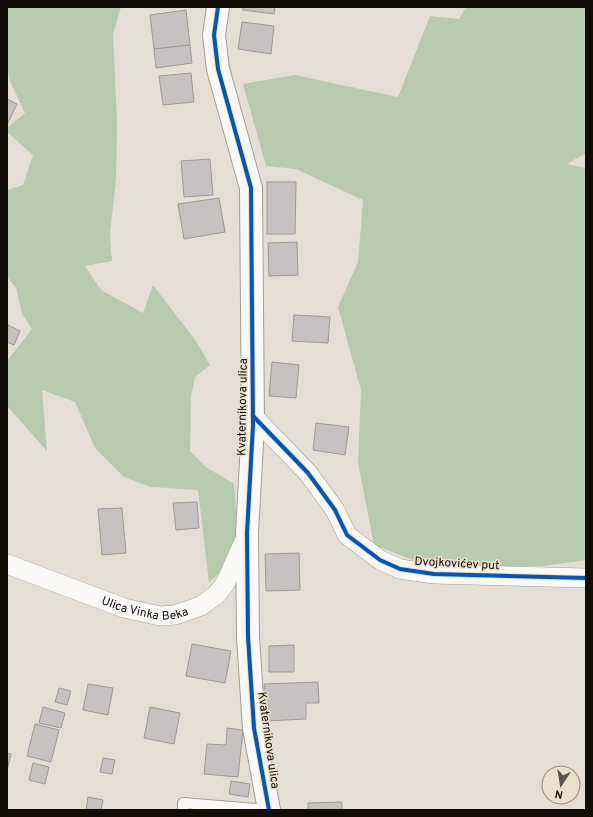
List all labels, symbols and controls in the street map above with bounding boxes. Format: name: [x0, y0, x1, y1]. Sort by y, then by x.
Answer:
street label: Kvaternikova ulica: [234, 358, 252, 456]
street label: Dvojkovićev put: [414, 554, 500, 574]
street label: Ulica Vinka Beka: [99, 593, 191, 625]
street label: Kvaternikova ulica: [253, 691, 283, 790]
north arrow: [541, 765, 581, 805]
text: N: [554, 786, 564, 801]

